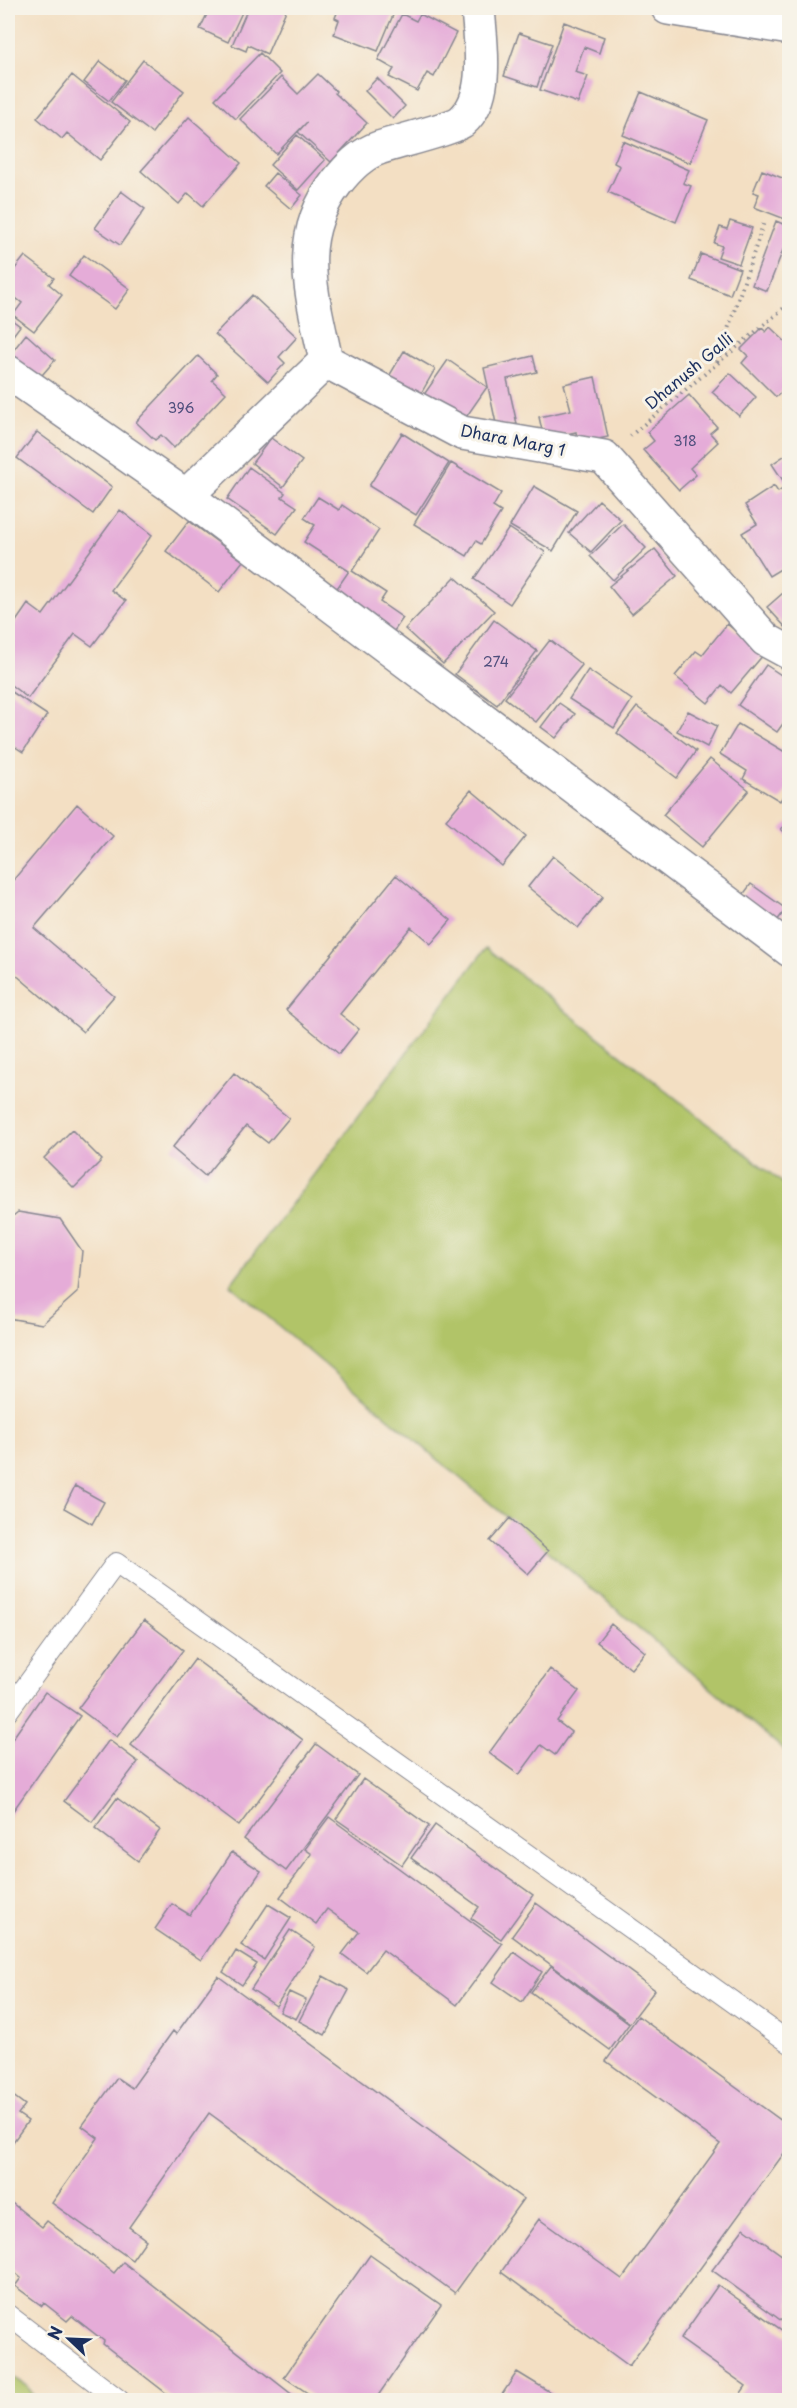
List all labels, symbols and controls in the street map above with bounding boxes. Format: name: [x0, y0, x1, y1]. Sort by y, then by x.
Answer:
street label: Dhanush Galli: [639, 326, 738, 414]
house number: 396: [168, 397, 195, 418]
street label: Dhara Marg 1: [459, 417, 568, 461]
house number: 318: [673, 430, 697, 451]
house number: 274: [483, 651, 509, 672]
north arrow: [39, 2309, 99, 2369]
text: N: [41, 2322, 68, 2343]

